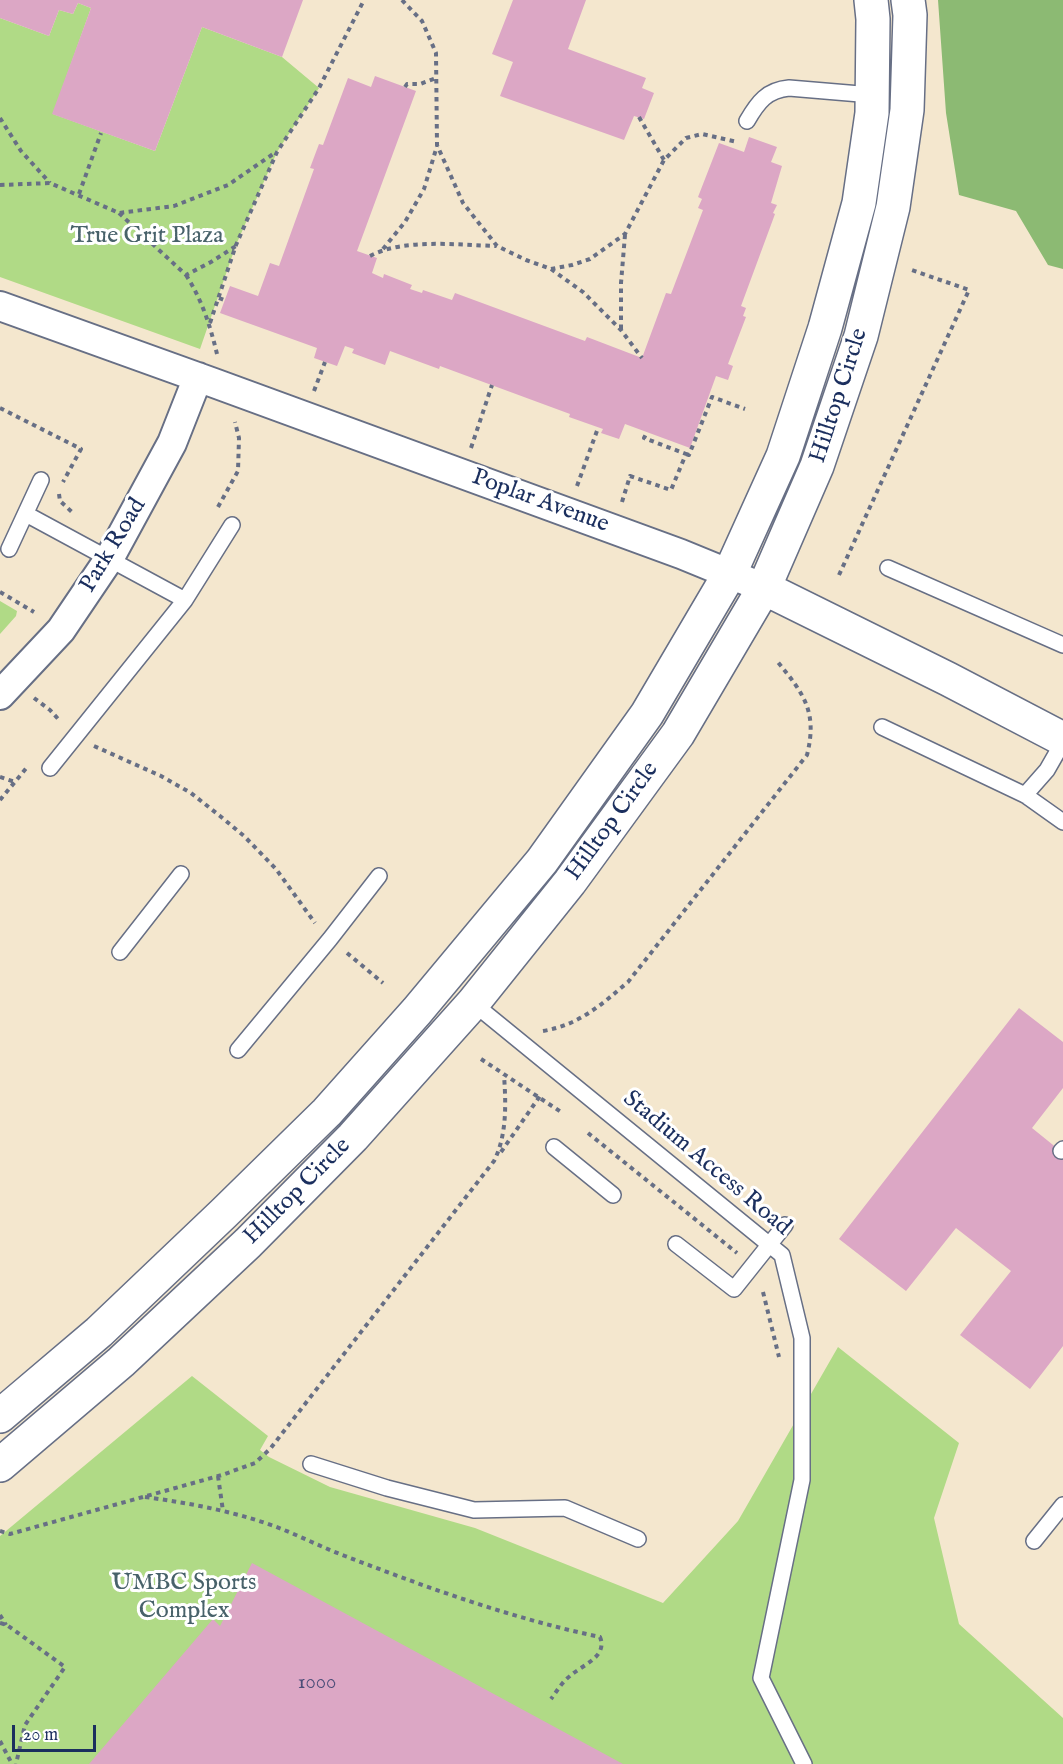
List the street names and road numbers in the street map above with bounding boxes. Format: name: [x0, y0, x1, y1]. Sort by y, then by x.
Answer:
street label: Hilltop Circle: [805, 325, 875, 467]
street label: Poplar Avenue: [468, 464, 612, 540]
street label: Park Road: [75, 494, 153, 598]
street label: Hilltop Circle: [560, 757, 666, 887]
street label: Stadium Access Road: [616, 1085, 796, 1243]
street label: Hilltop Circle: [238, 1132, 358, 1252]

